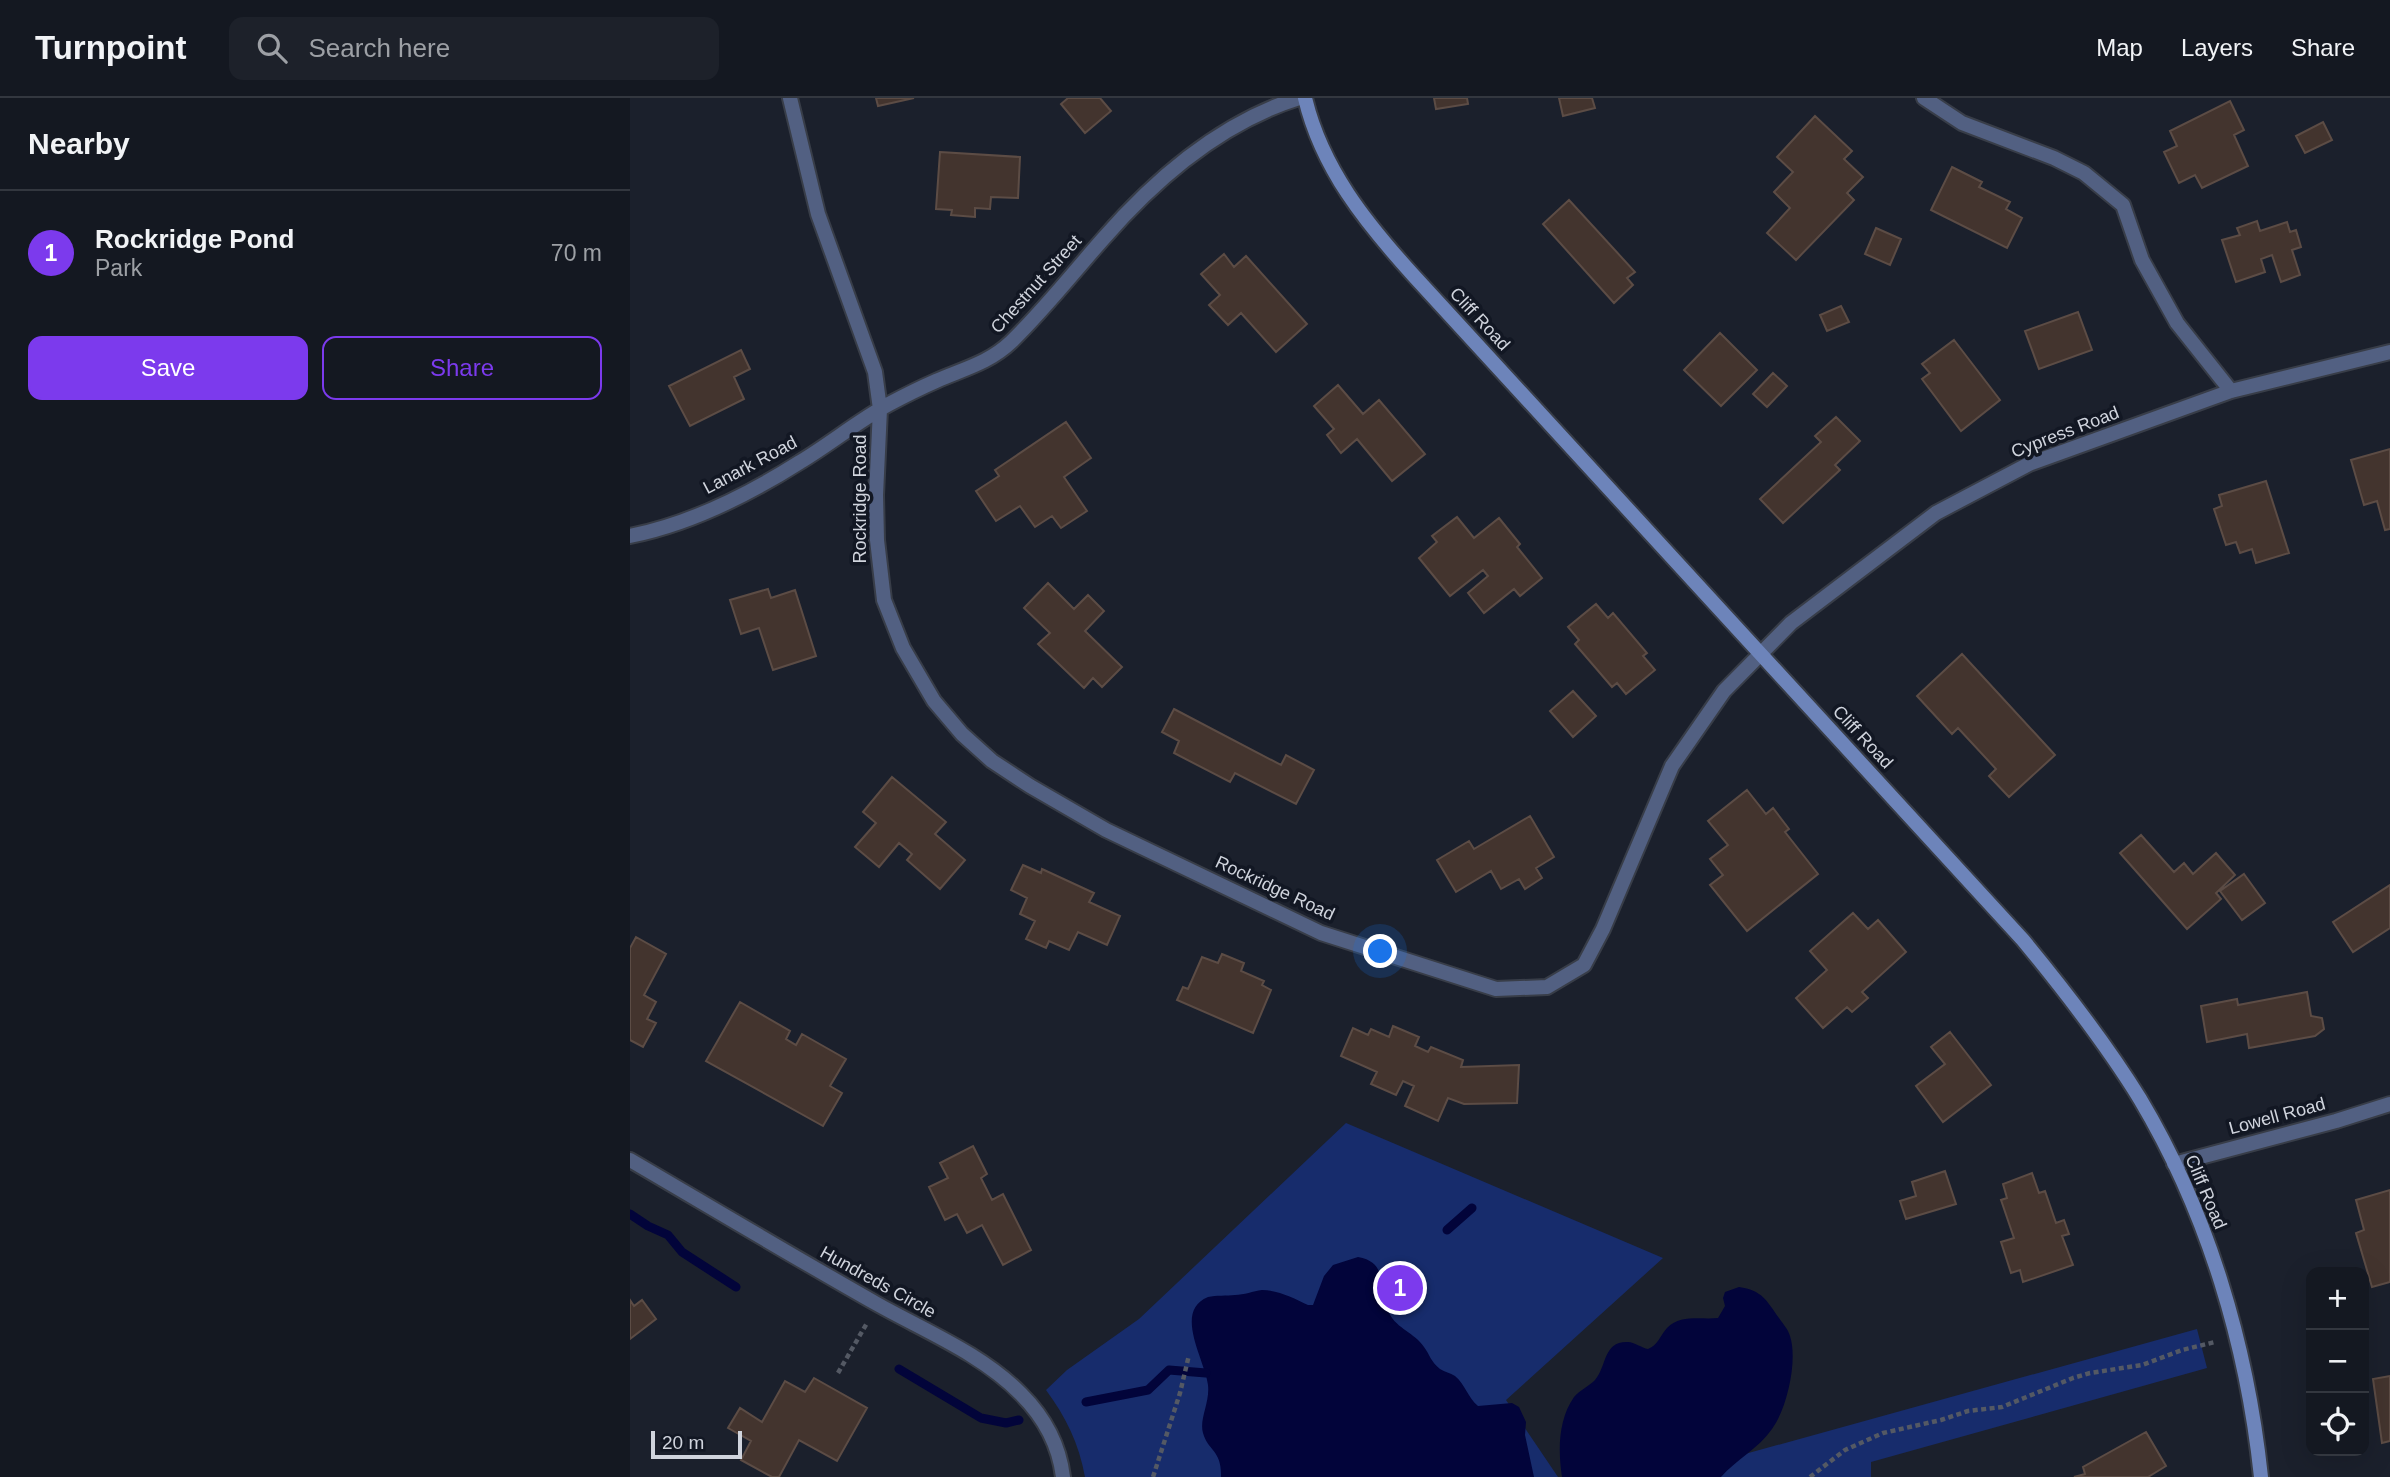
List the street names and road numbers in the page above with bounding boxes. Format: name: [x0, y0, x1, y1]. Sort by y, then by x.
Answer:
street label: Chestnut Street: [987, 231, 1085, 337]
street label: Cliff Road: [1446, 283, 1514, 355]
street label: Cypress Road: [2008, 402, 2122, 462]
street label: Lanark Road: [700, 432, 800, 498]
street label: Rockridge Road: [850, 434, 870, 564]
street label: Cliff Road: [1829, 701, 1897, 773]
street label: Rockridge Road: [1212, 852, 1338, 924]
street label: Lowell Road: [2227, 1094, 2327, 1138]
street label: Cliff Road: [2181, 1152, 2231, 1232]
street label: Hundreds Circle: [817, 1242, 939, 1322]

